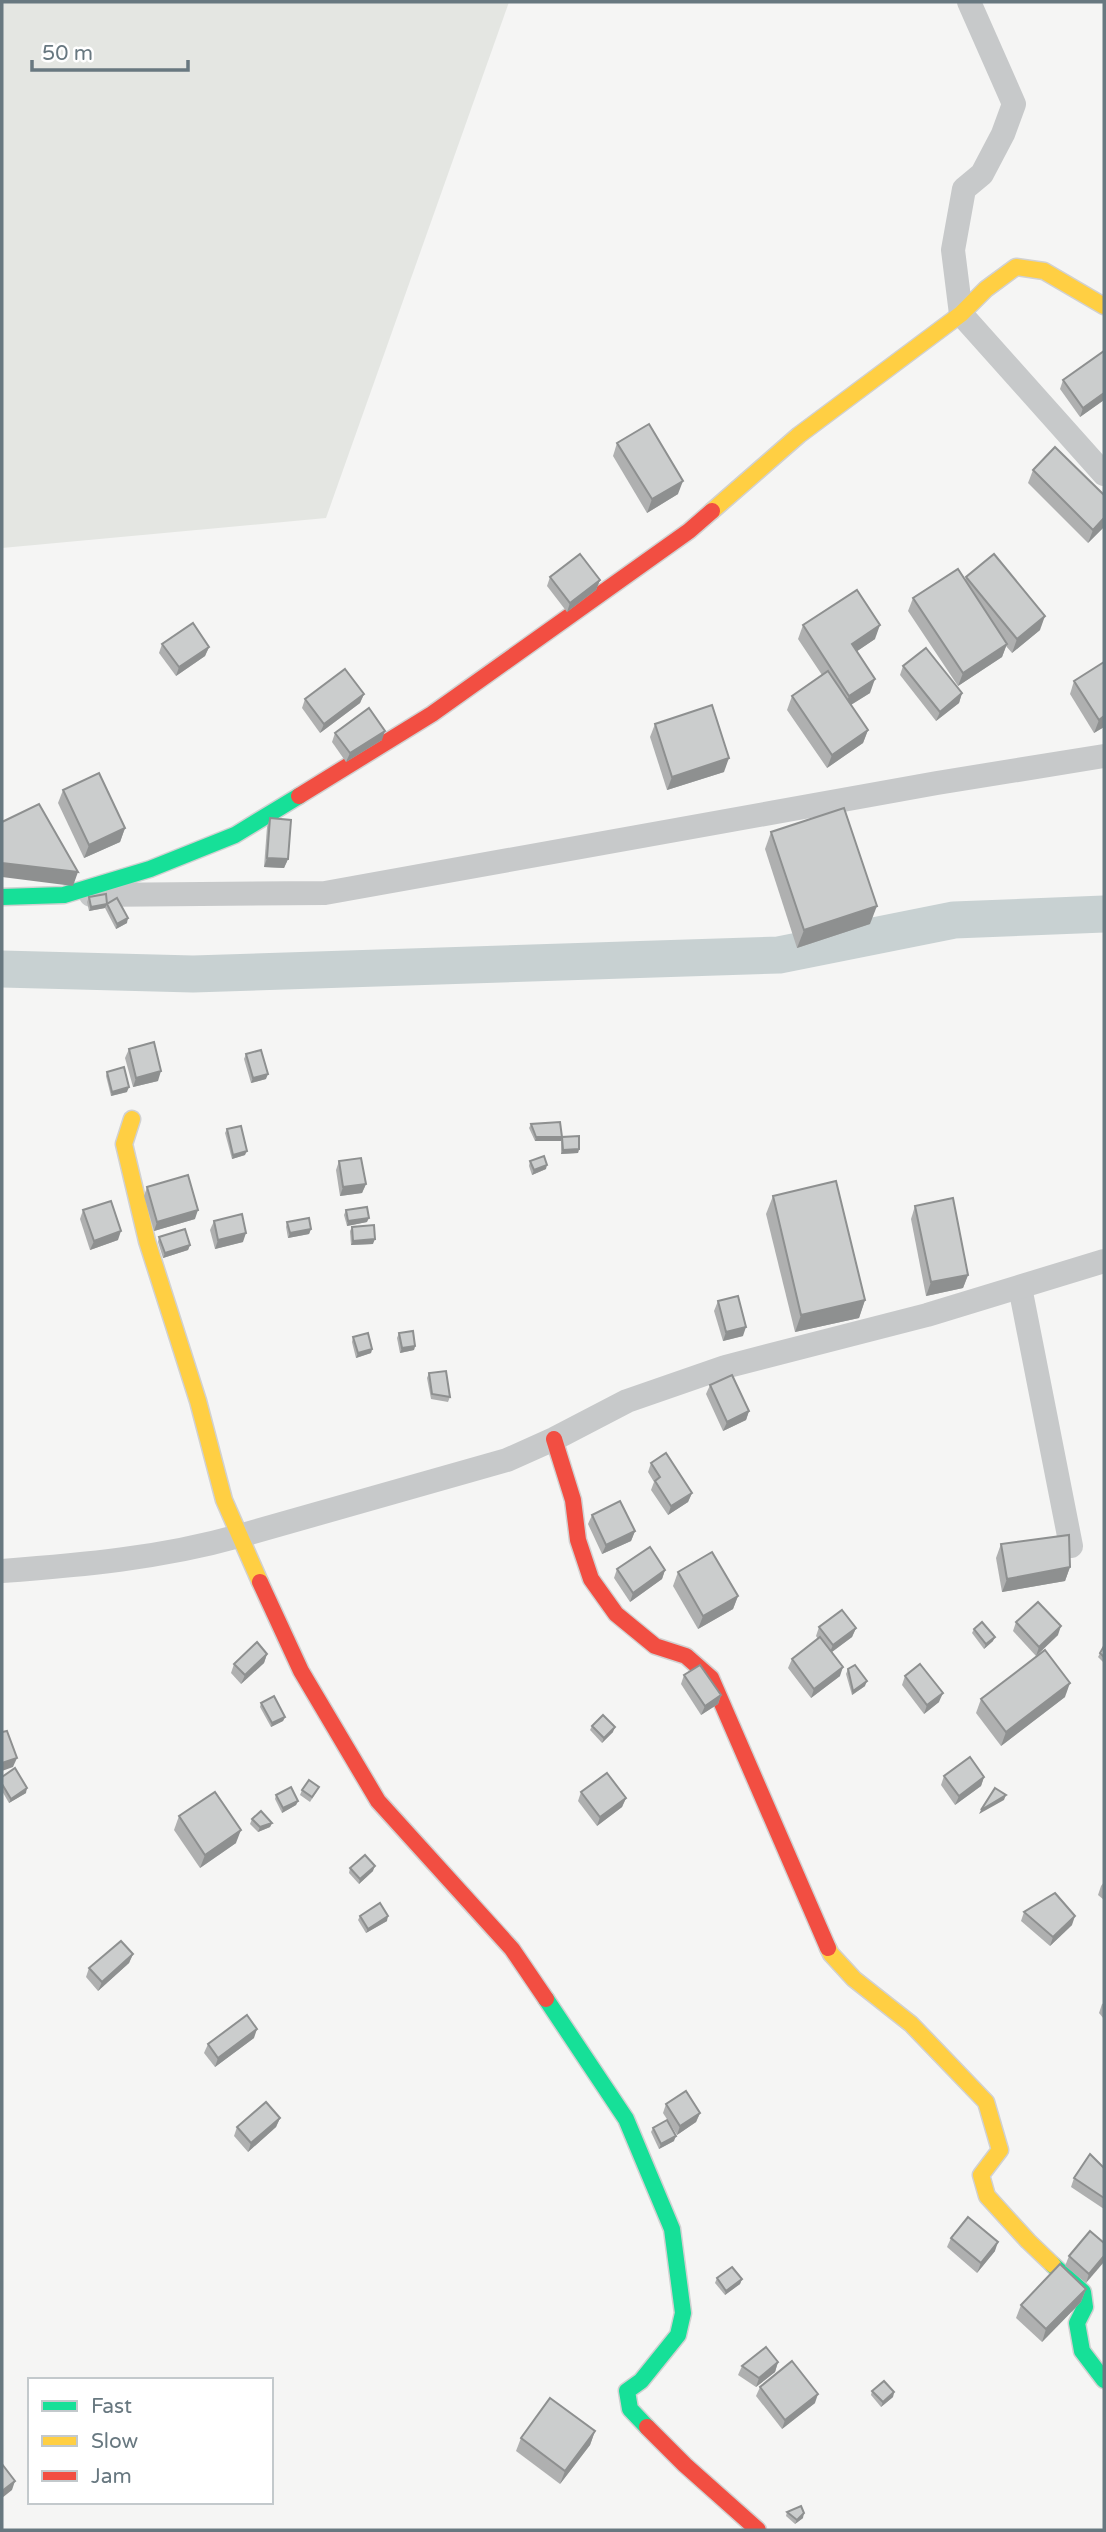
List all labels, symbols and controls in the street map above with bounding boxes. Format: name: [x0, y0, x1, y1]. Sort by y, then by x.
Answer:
scale bar: [32, 28, 187, 72]
text: 50 m: [42, 41, 93, 66]
legend: [28, 2378, 273, 2504]
text: Fast: [91, 2394, 132, 2419]
text: Slow: [91, 2429, 139, 2454]
text: Jam: [91, 2464, 132, 2489]

